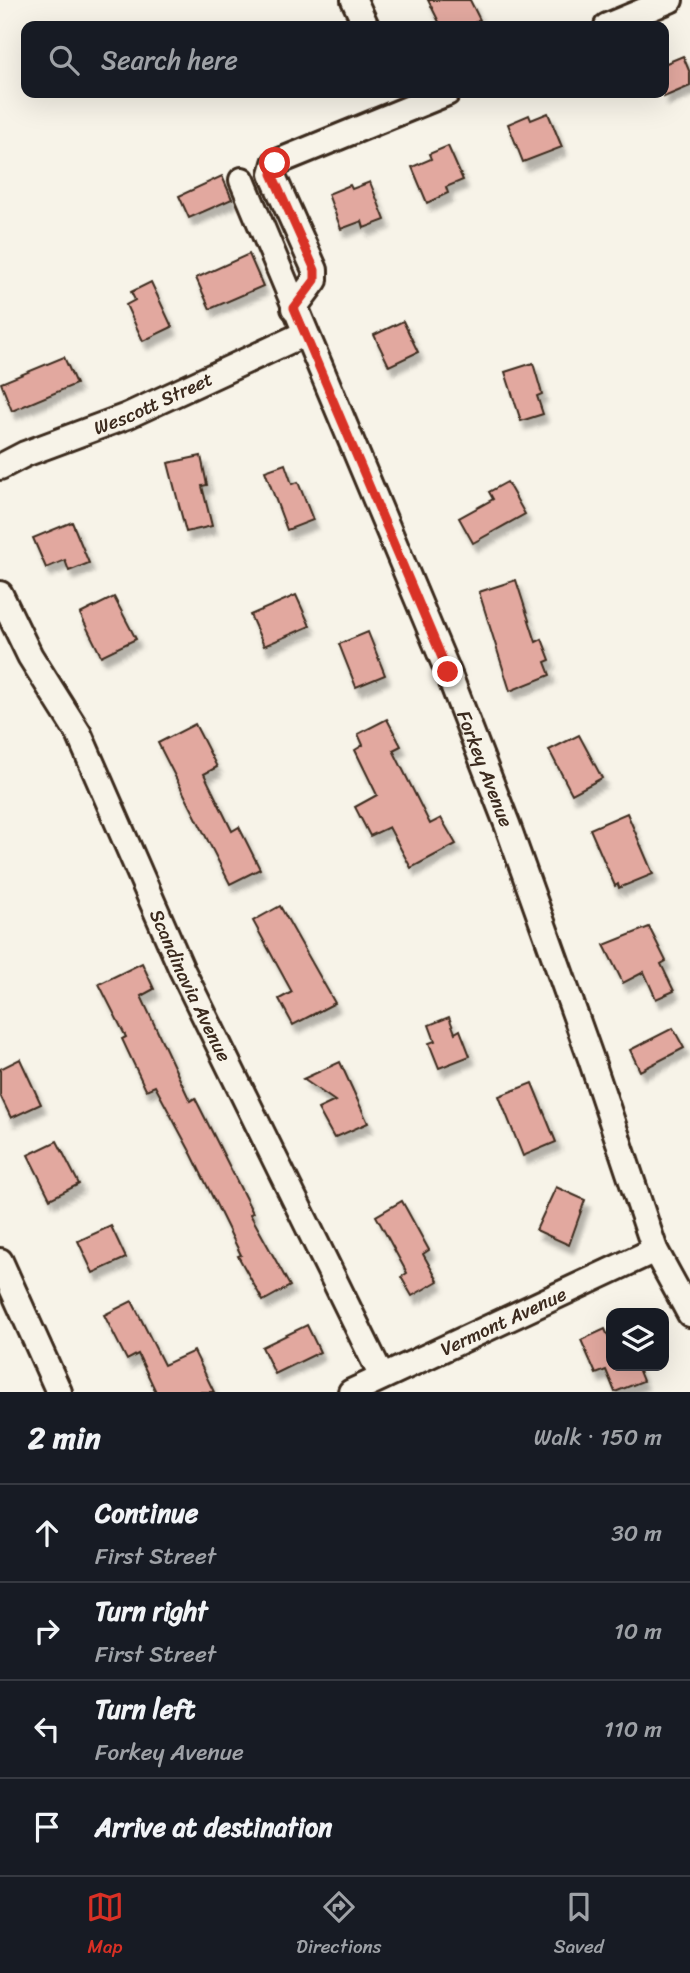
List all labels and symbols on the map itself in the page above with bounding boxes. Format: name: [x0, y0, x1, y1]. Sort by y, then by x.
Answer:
route start: [259, 147, 290, 178]
street label: Wescott Street: [89, 362, 218, 444]
route end: [432, 656, 463, 687]
street label: Forkey Avenue: [447, 705, 523, 832]
street label: Scandinavia Avenue: [140, 904, 241, 1068]
street label: Vermont Avenue: [435, 1278, 572, 1365]

